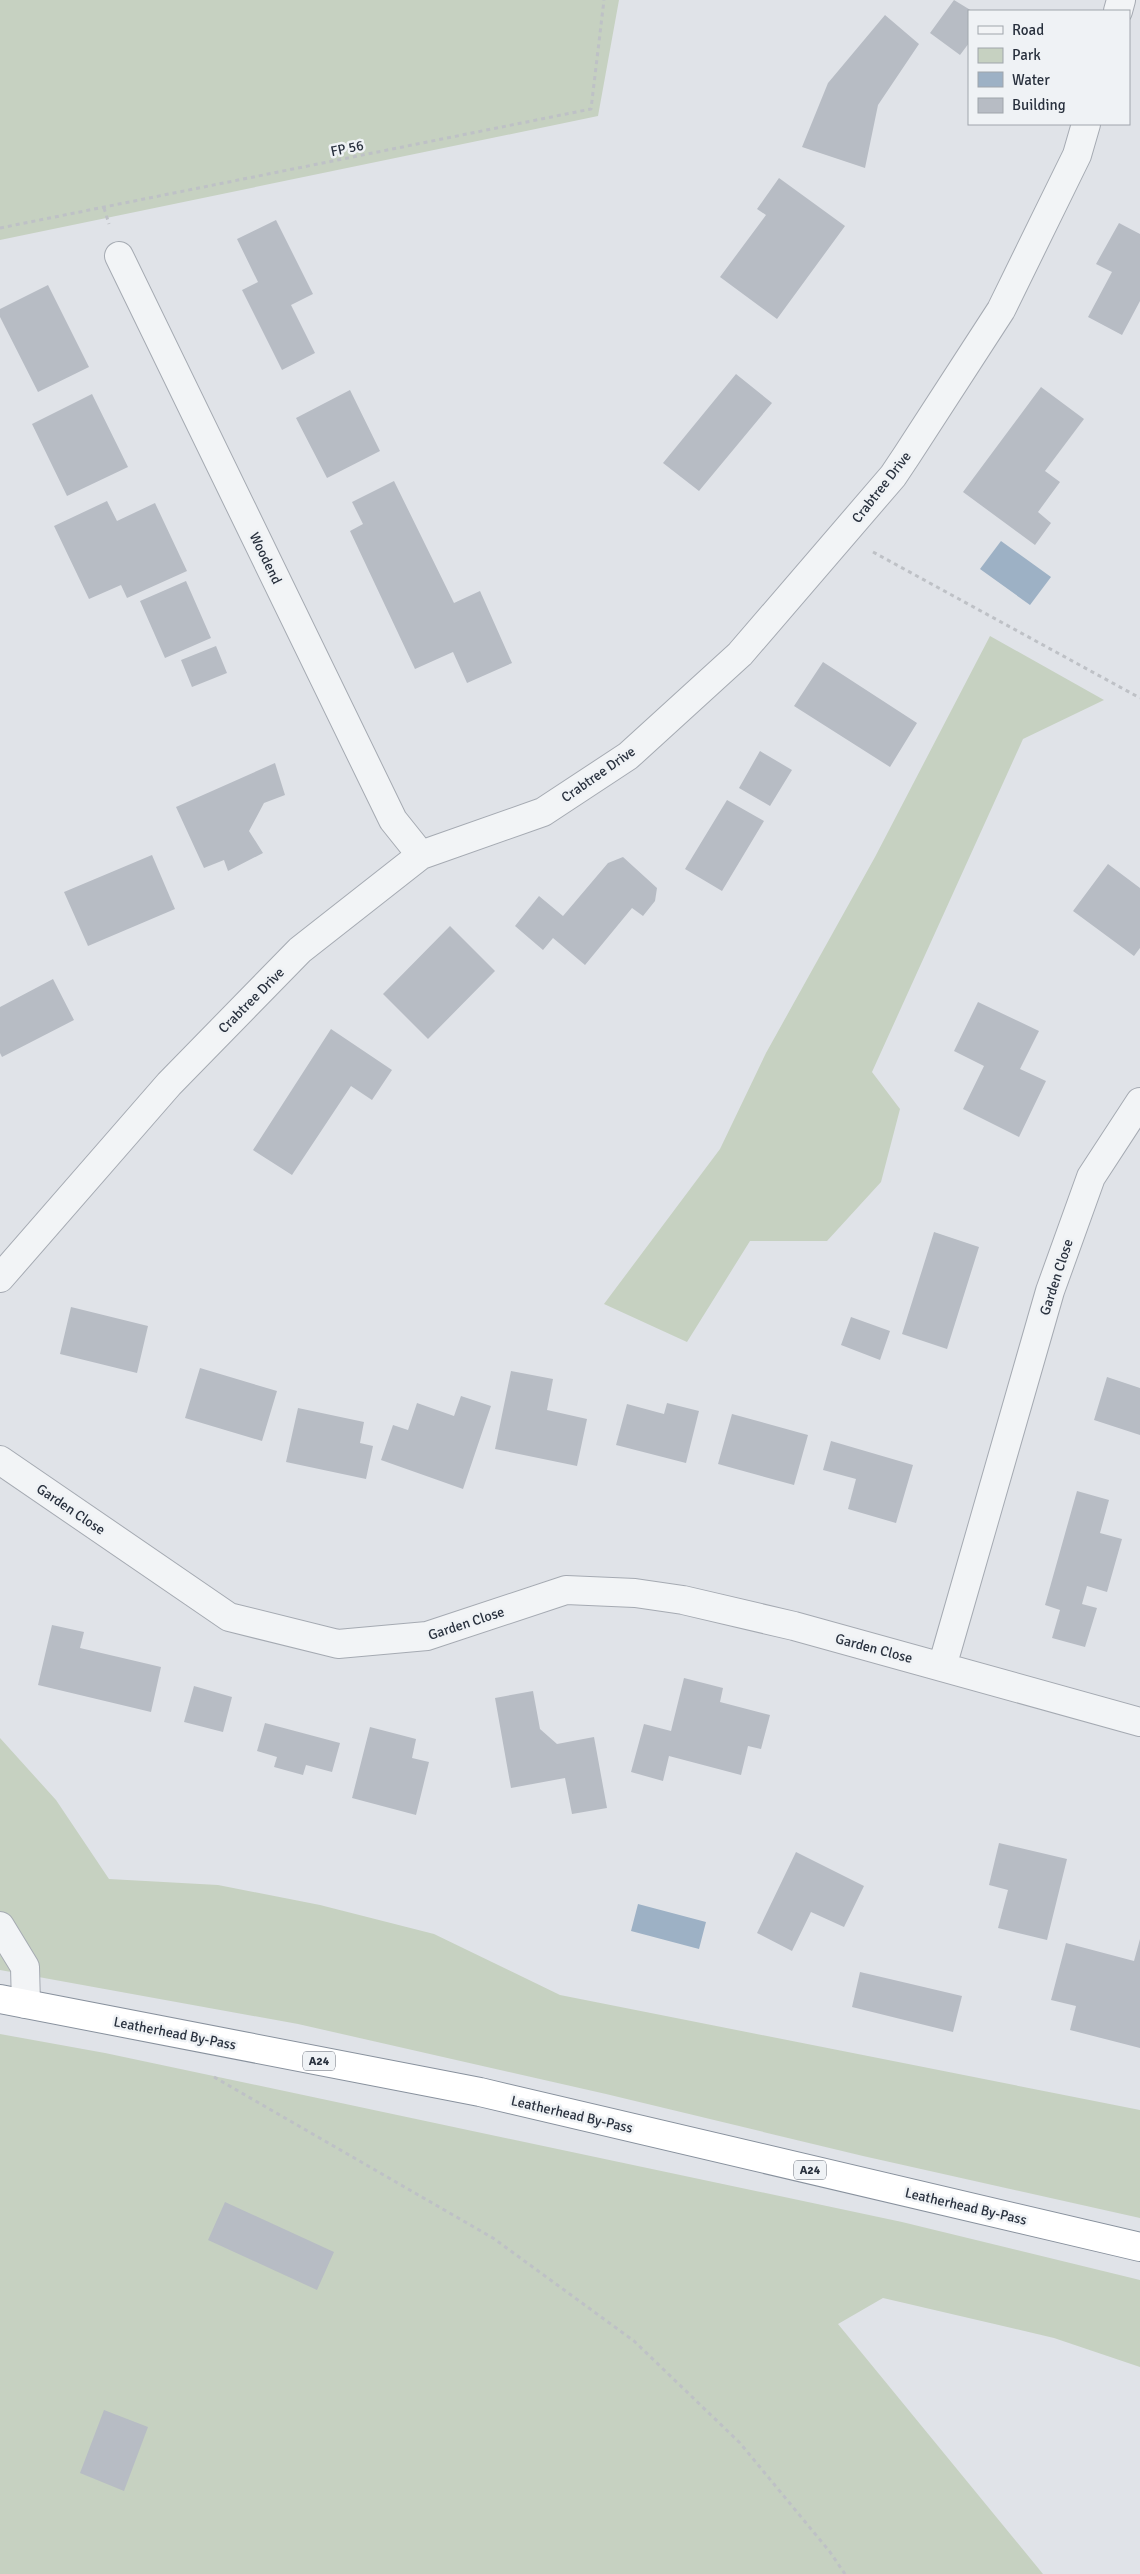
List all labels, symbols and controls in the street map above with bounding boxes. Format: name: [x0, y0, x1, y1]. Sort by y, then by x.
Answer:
legend: [968, 10, 1130, 125]
text: Road: [1012, 21, 1044, 39]
text: Park: [1012, 46, 1041, 64]
text: Water: [1012, 71, 1050, 89]
text: Building: [1012, 96, 1066, 114]
street label: FP 56: [329, 137, 365, 160]
street label: Crabtree Drive: [848, 448, 915, 527]
street label: Woodend: [246, 530, 285, 587]
street label: Crabtree Drive: [558, 743, 638, 806]
street label: Crabtree Drive: [215, 964, 288, 1037]
street label: Garden Close: [1036, 1237, 1077, 1317]
street label: Garden Close: [33, 1480, 108, 1539]
street label: Garden Close: [426, 1603, 506, 1644]
street label: Garden Close: [833, 1630, 914, 1667]
street label: Leatherhead By-Pass: [112, 2013, 238, 2054]
road number: A24: [303, 2052, 335, 2070]
street label: Leatherhead By-Pass: [509, 2092, 634, 2137]
road number: A24: [794, 2160, 826, 2180]
street label: Leatherhead By-Pass: [903, 2184, 1028, 2229]

